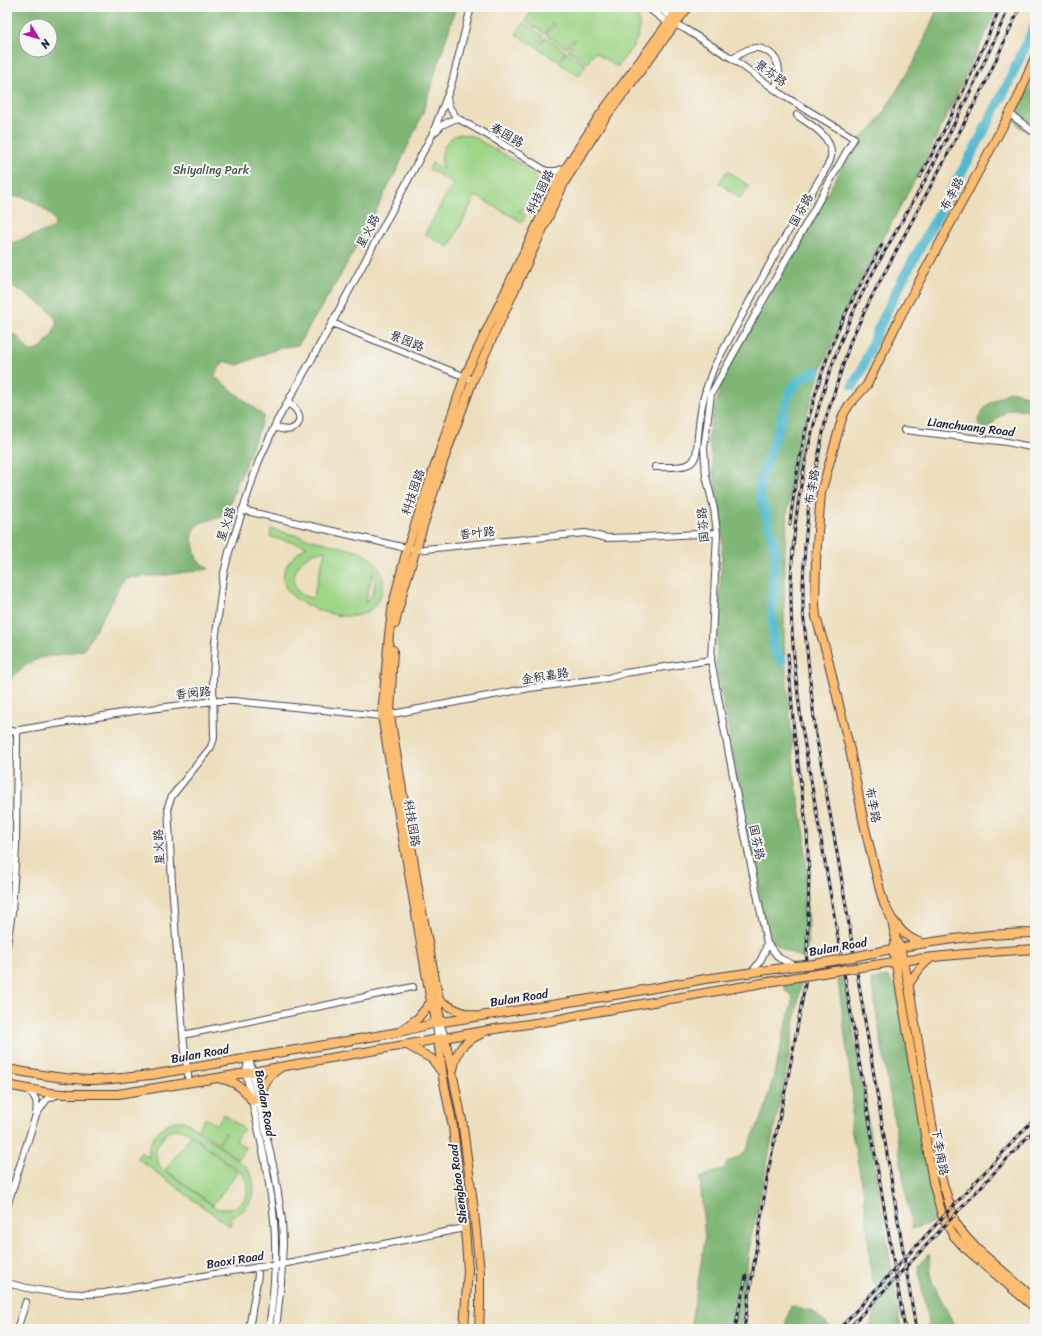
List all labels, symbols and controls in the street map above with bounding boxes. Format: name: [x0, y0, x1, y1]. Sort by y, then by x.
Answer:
north arrow: [18, 18, 58, 58]
text: N: [35, 34, 56, 53]
street label: 景芬路: [750, 54, 792, 92]
street label: 春园路: [486, 116, 528, 154]
park label: Shiyaling Park: [173, 159, 250, 181]
street label: 科技园路: [520, 166, 560, 218]
street label: 布李路: [934, 173, 970, 215]
street label: 国芬路: [783, 189, 819, 231]
street label: 星火路: [350, 210, 386, 252]
street label: 景园路: [386, 324, 428, 358]
street label: Lianchuang Road: [926, 411, 1016, 443]
street label: 科技园路: [395, 466, 431, 518]
street label: 布李路: [798, 467, 826, 507]
street label: 星火路: [210, 503, 242, 545]
street label: 国芬路: [690, 506, 716, 544]
street label: 香叶路: [458, 520, 496, 546]
street label: 金积嘉路: [520, 661, 570, 691]
street label: 香阅路: [174, 680, 212, 706]
street label: 布李路: [859, 785, 887, 825]
street label: 科技园路: [397, 798, 427, 848]
street label: 国芬路: [742, 822, 772, 862]
street label: 星火路: [147, 828, 171, 866]
street label: Bulan Road: [807, 931, 869, 963]
street label: Bulan Road: [488, 982, 550, 1013]
street label: Bulan Road: [169, 1038, 231, 1070]
street label: Baodan Road: [248, 1068, 282, 1139]
street label: 下李南路: [925, 1126, 955, 1178]
street label: Shengbao Road: [442, 1141, 474, 1225]
street label: Baoxi Road: [205, 1244, 266, 1275]

